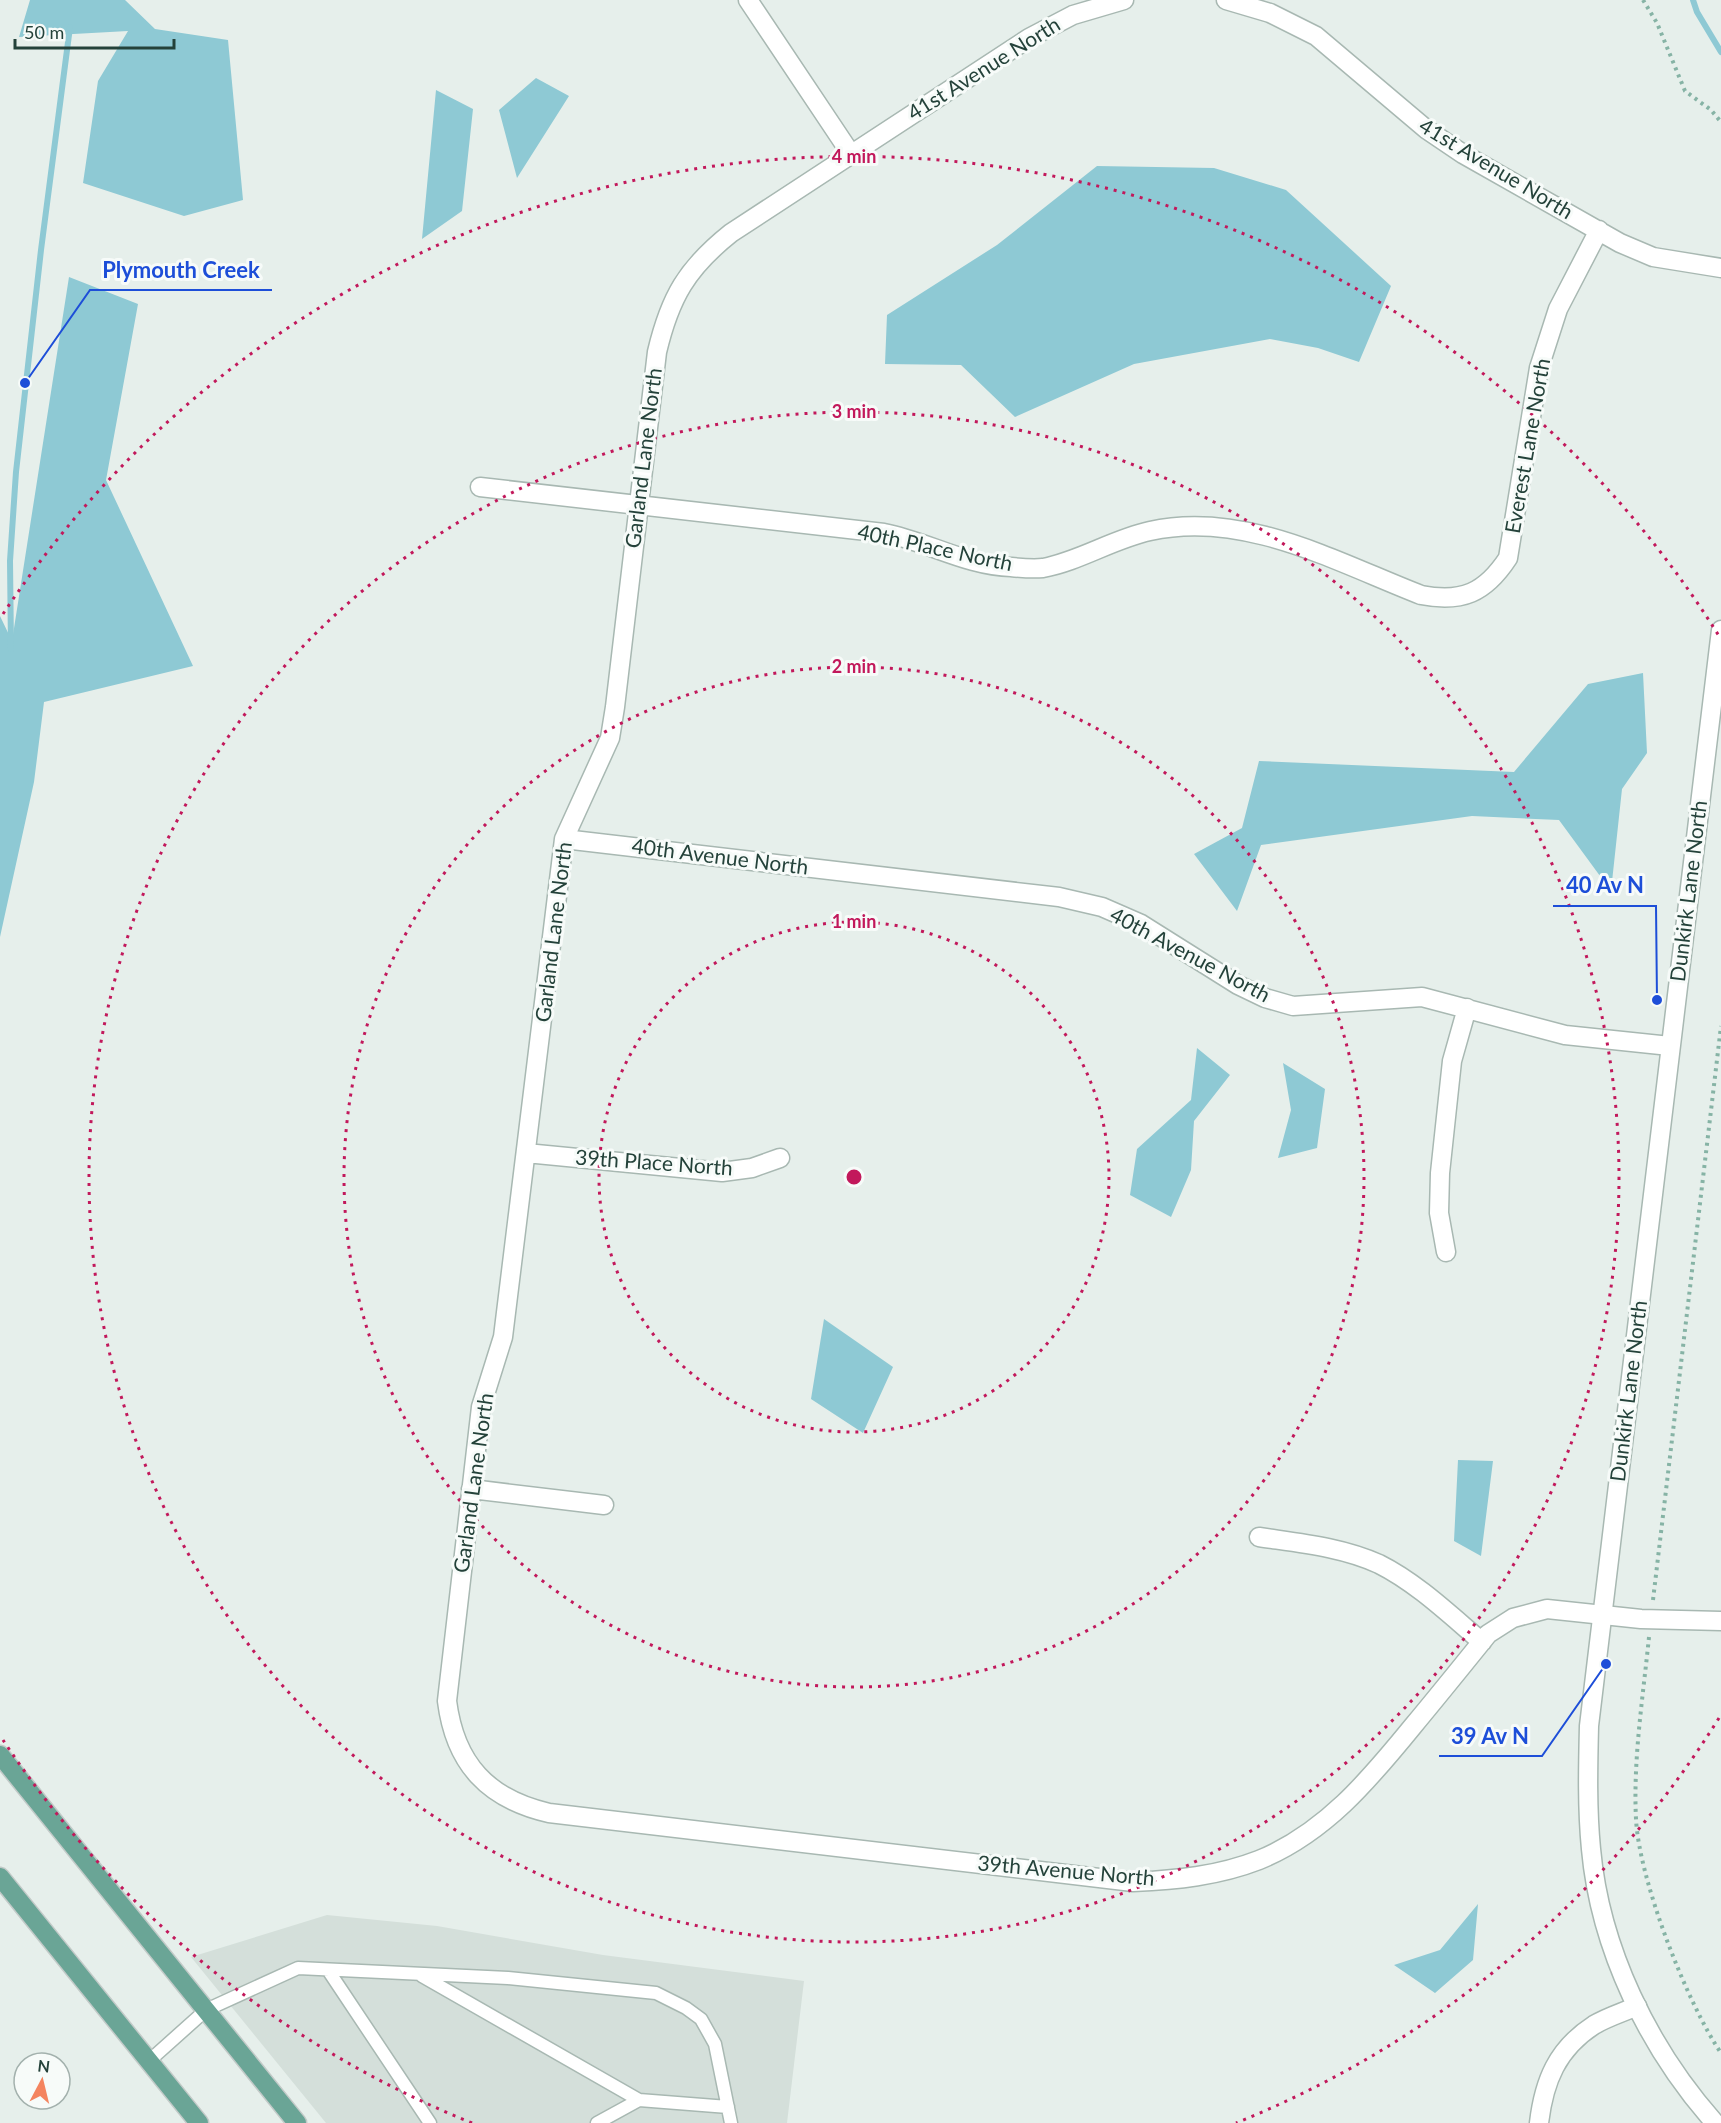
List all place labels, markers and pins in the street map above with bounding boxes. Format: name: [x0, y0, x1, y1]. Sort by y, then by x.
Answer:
callout: Plymouth Creek: [90, 250, 272, 290]
callout: 40 Av N: [1553, 866, 1656, 906]
centre of rings: [844, 1167, 864, 1187]
callout: 39 Av N: [1439, 1716, 1542, 1756]

